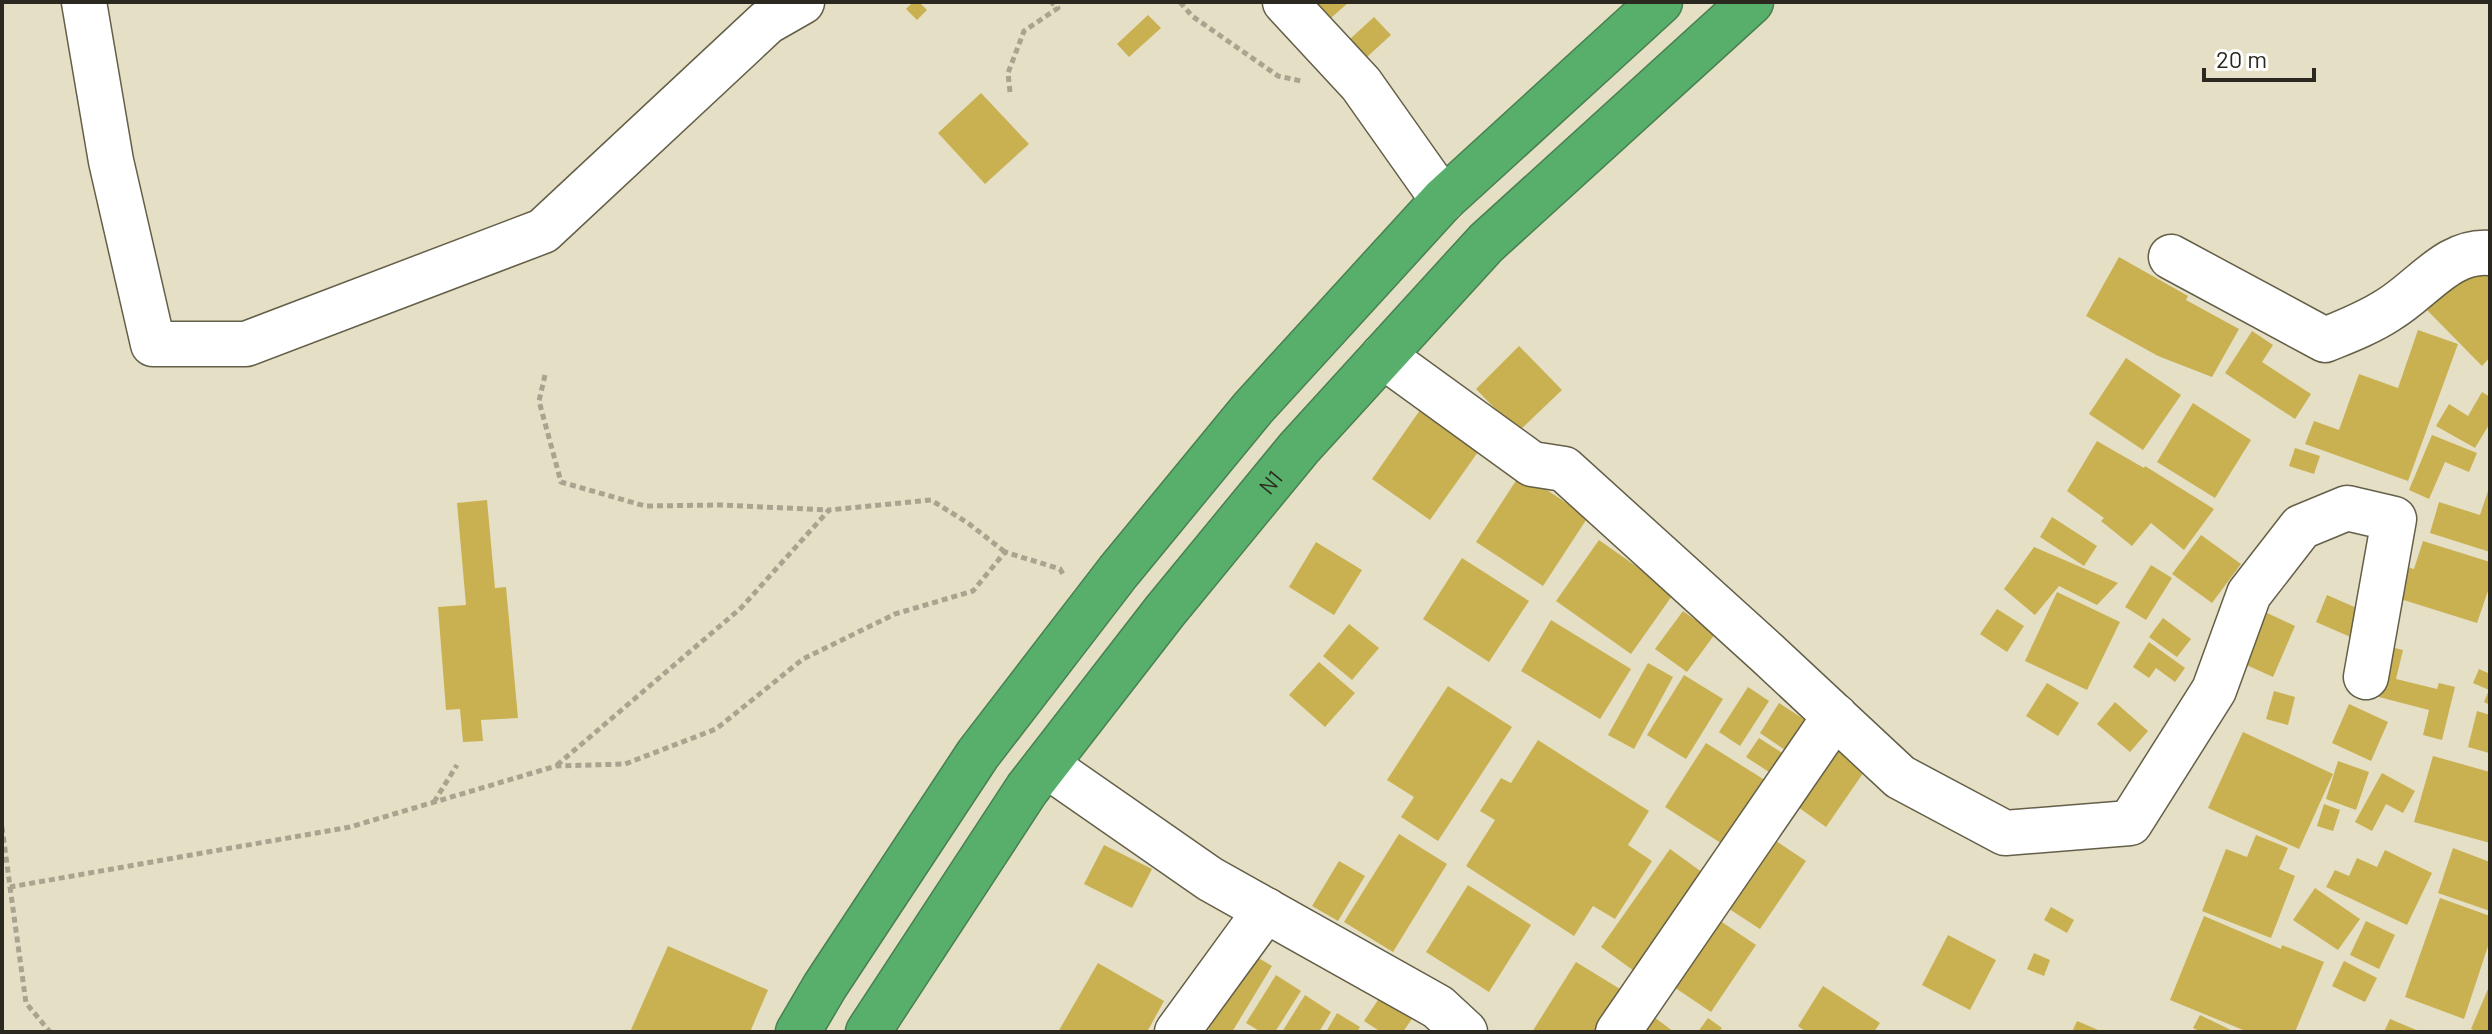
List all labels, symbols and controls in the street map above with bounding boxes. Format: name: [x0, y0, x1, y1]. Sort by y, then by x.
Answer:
scale bar: [2204, 32, 2314, 82]
text: 20 m: [2216, 44, 2267, 73]
street label: N1: [1253, 465, 1287, 499]

